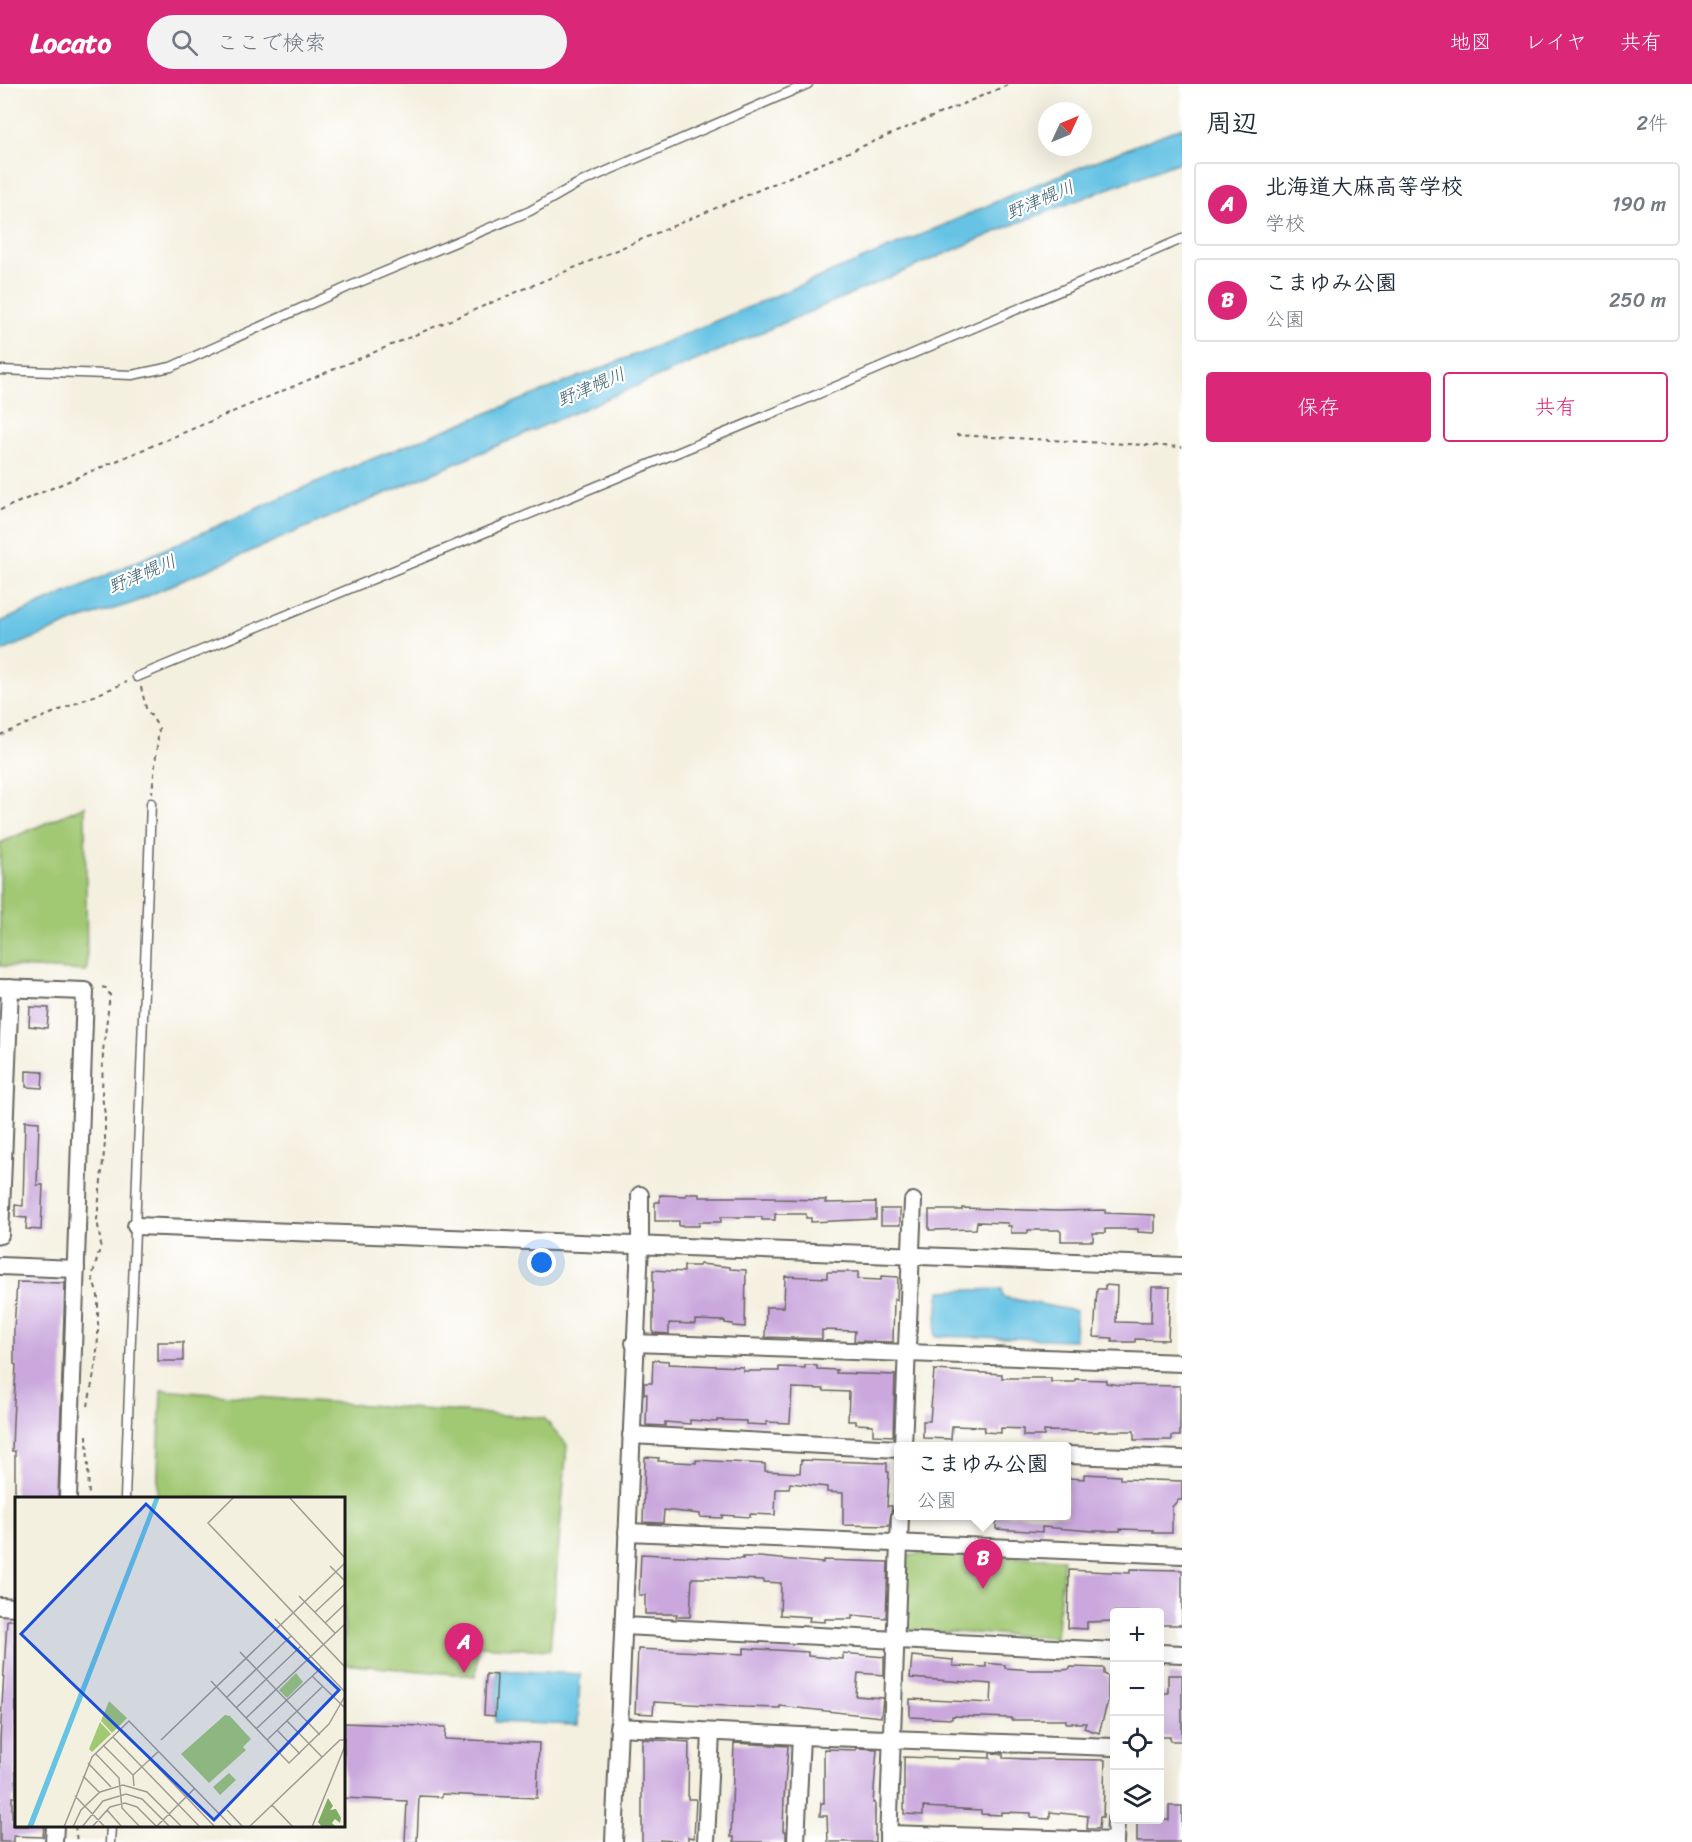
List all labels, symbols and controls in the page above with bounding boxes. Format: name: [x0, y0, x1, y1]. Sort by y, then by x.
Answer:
search box: [147, 15, 567, 69]
text: Locato: [30, 18, 111, 67]
text: ここで検索: [216, 23, 326, 62]
text: 地図: [1450, 23, 1492, 61]
text: レイヤ: [1525, 23, 1587, 61]
text: 共有: [1620, 23, 1662, 61]
icon: search: [168, 26, 201, 59]
text: 周辺: [1206, 100, 1258, 146]
north arrow: [1038, 102, 1092, 156]
text: 2件: [1636, 106, 1668, 141]
text: 北海道大麻高等学校: [1265, 167, 1463, 206]
water label: 野津幌川: [1001, 171, 1079, 229]
text: A: [1221, 187, 1234, 222]
text: 190 m: [1612, 187, 1666, 222]
text: 学校: [1265, 206, 1305, 241]
text: こまゆみ公園: [1265, 263, 1397, 302]
text: B: [1221, 283, 1234, 318]
text: 250 m: [1609, 283, 1666, 318]
text: 公園: [1265, 302, 1305, 337]
water label: 野津幌川: [552, 358, 630, 416]
button: 保存: [1206, 372, 1431, 442]
button: 共有: [1443, 372, 1668, 442]
water label: 野津幌川: [103, 545, 181, 603]
your location: [527, 1248, 556, 1277]
popup: [894, 1442, 1071, 1520]
text: こまゆみ公園: [916, 1444, 1049, 1483]
text: 公園: [916, 1483, 956, 1518]
inset map: [15, 1497, 345, 1827]
pin: B: [964, 1540, 1002, 1589]
map controls: [1110, 1608, 1164, 1824]
button: +: [1110, 1608, 1164, 1662]
pin: A: [444, 1624, 484, 1673]
button: −: [1110, 1662, 1164, 1716]
button: locate: [1110, 1716, 1164, 1770]
button: layers: [1110, 1770, 1164, 1824]

